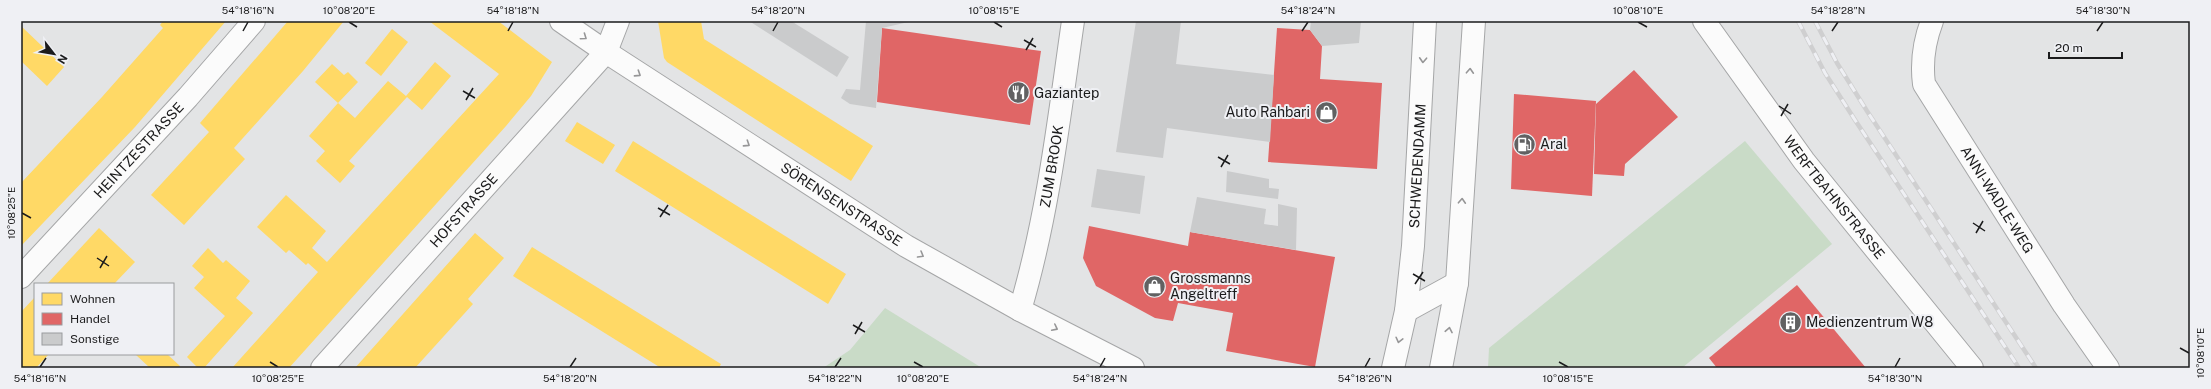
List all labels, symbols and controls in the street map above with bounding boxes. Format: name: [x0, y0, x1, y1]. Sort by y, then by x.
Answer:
text: 54°18'16"N: [222, 4, 274, 16]
text: 10°08'20"E: [323, 4, 375, 16]
text: 54°18'18"N: [487, 4, 539, 16]
text: 54°18'20"N: [751, 4, 805, 16]
text: 10°08'15"E: [969, 4, 1019, 16]
text: 54°18'24"N: [1281, 4, 1335, 16]
text: 10°08'10"E: [1613, 4, 1663, 16]
text: 54°18'28"N: [1811, 4, 1865, 16]
text: 54°18'30"N: [2076, 4, 2130, 16]
one-way arrow: [579, 32, 586, 39]
north arrow: [34, 34, 74, 74]
scale bar: [2049, 34, 2122, 60]
text: 20 m: [2055, 41, 2083, 55]
text: N: [55, 52, 70, 66]
one-way arrow: [1419, 57, 1427, 63]
one-way arrow: [1466, 68, 1475, 74]
one-way arrow: [634, 69, 641, 76]
restaurant icon: Gaziantep: [1006, 80, 1032, 106]
place label: Gaziantep: [1034, 85, 1099, 101]
street label: HEINTZESTRASSE: [90, 99, 187, 201]
shop icon: Auto Rahbari: [1313, 99, 1339, 125]
street label: SCHWEDENDAMM: [1406, 103, 1429, 229]
place label: Auto Rahbari: [1225, 104, 1310, 120]
street label: ZUM BROOK: [1037, 124, 1066, 209]
fuel station icon: Aral: [1512, 131, 1538, 157]
street label: WERFTBAHNSTRASSE: [1780, 132, 1888, 262]
place label: Aral: [1540, 136, 1567, 152]
one-way arrow: [743, 140, 750, 147]
street label: ANNI-WADLE-WEG: [1957, 143, 2037, 256]
street label: SÖRENSENSTRASSE: [778, 159, 905, 249]
street label: HOFSTRASSE: [427, 170, 501, 250]
text: 10°08'25"E: [5, 187, 17, 239]
one-way arrow: [1458, 198, 1467, 204]
one-way arrow: [917, 250, 924, 257]
place label: Grossmanns Angeltreff: [1170, 270, 1251, 302]
shop icon: Grossmanns Angeltreff: [1142, 273, 1168, 299]
legend: [34, 283, 174, 355]
text: Wohnen: [70, 292, 115, 306]
building icon: Medienzentrum W8: [1777, 309, 1803, 335]
text: Handel: [70, 312, 111, 326]
place label: Medienzentrum W8: [1806, 314, 1933, 330]
one-way arrow: [1051, 323, 1058, 331]
one-way arrow: [1444, 327, 1452, 333]
text: 10°08'10"E: [2194, 328, 2206, 378]
text: Sonstige: [70, 332, 120, 346]
one-way arrow: [1396, 337, 1404, 343]
text: 54°18'16"N: [14, 372, 66, 384]
text: 10°08'25"E: [252, 372, 304, 384]
text: 54°18'20"N: [543, 372, 597, 384]
text: 54°18'22"N: [808, 372, 862, 384]
text: 10°08'20"E: [897, 372, 949, 384]
text: 54°18'24"N: [1073, 372, 1127, 384]
text: 54°18'26"N: [1338, 372, 1392, 384]
text: 10°08'15"E: [1543, 372, 1593, 384]
text: 54°18'30"N: [1868, 372, 1922, 384]

